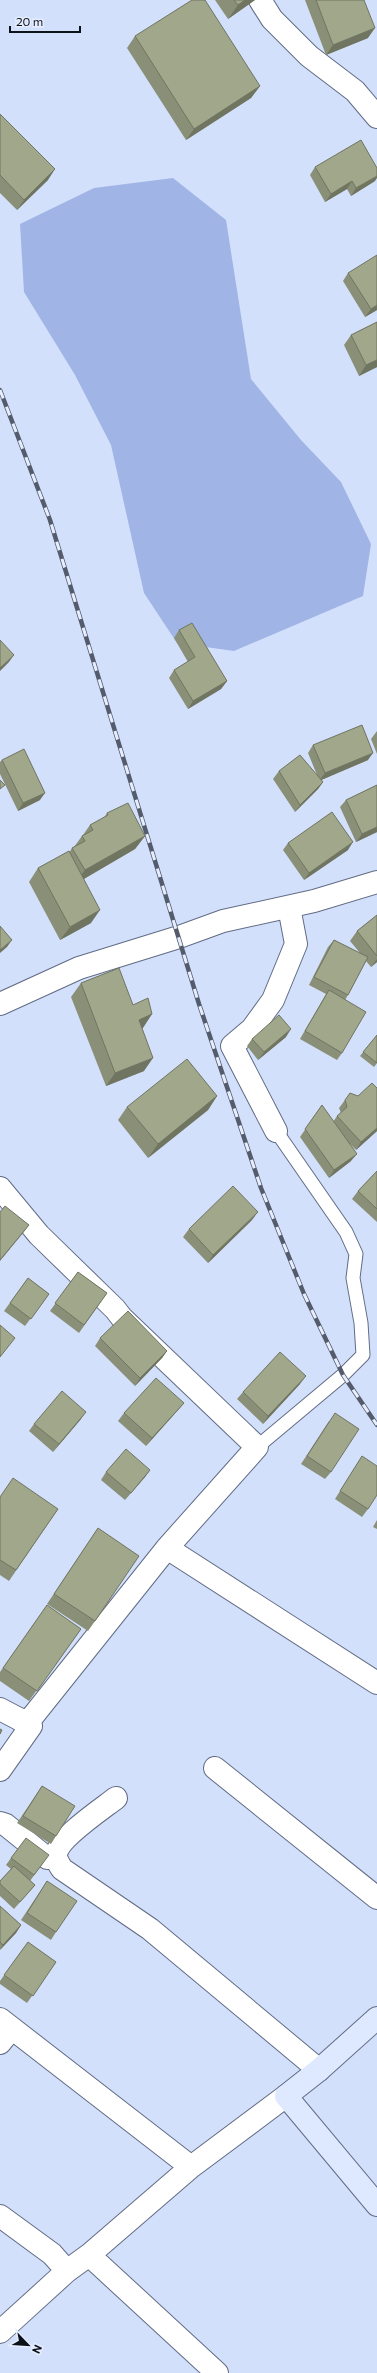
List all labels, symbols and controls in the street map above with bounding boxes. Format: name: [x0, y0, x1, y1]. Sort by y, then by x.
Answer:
scale bar: [10, 8, 80, 34]
text: 20 m: [16, 14, 43, 28]
north arrow: [8, 2325, 48, 2365]
text: N: [30, 2343, 45, 2356]

